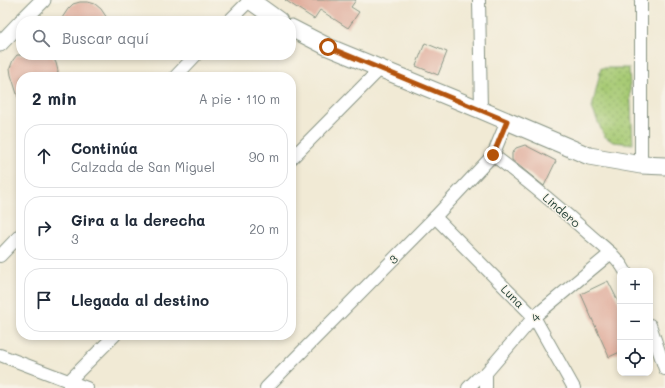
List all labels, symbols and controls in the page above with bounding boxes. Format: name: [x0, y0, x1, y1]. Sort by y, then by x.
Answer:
search box: [16, 16, 296, 60]
icon: search: [30, 27, 52, 49]
text: Buscar aquí: [62, 28, 149, 48]
route start: [319, 38, 337, 56]
text: 2 min: [32, 87, 77, 109]
text: A pie · 110 m: [199, 90, 280, 107]
text: Continúa: [71, 138, 138, 158]
icon: ahead: [33, 145, 55, 167]
route end: [484, 146, 502, 164]
text: 90 m: [249, 148, 279, 165]
text: Calzada de San Miguel: [71, 158, 215, 175]
street label: Lindero: [540, 189, 584, 231]
text: Gira a la derecha: [71, 210, 205, 230]
icon: right: [33, 217, 55, 239]
text: 20 m: [249, 220, 279, 237]
text: 3: [71, 230, 79, 247]
street label: 3: [385, 251, 401, 267]
map controls: [617, 268, 653, 376]
button: +: [617, 268, 653, 304]
street label: Luna: [498, 281, 528, 311]
icon: arrive: [33, 289, 55, 311]
text: Llegada al destino: [71, 290, 209, 310]
button: −: [617, 304, 653, 340]
street label: 4: [527, 309, 543, 325]
button: locate: [617, 340, 653, 376]

